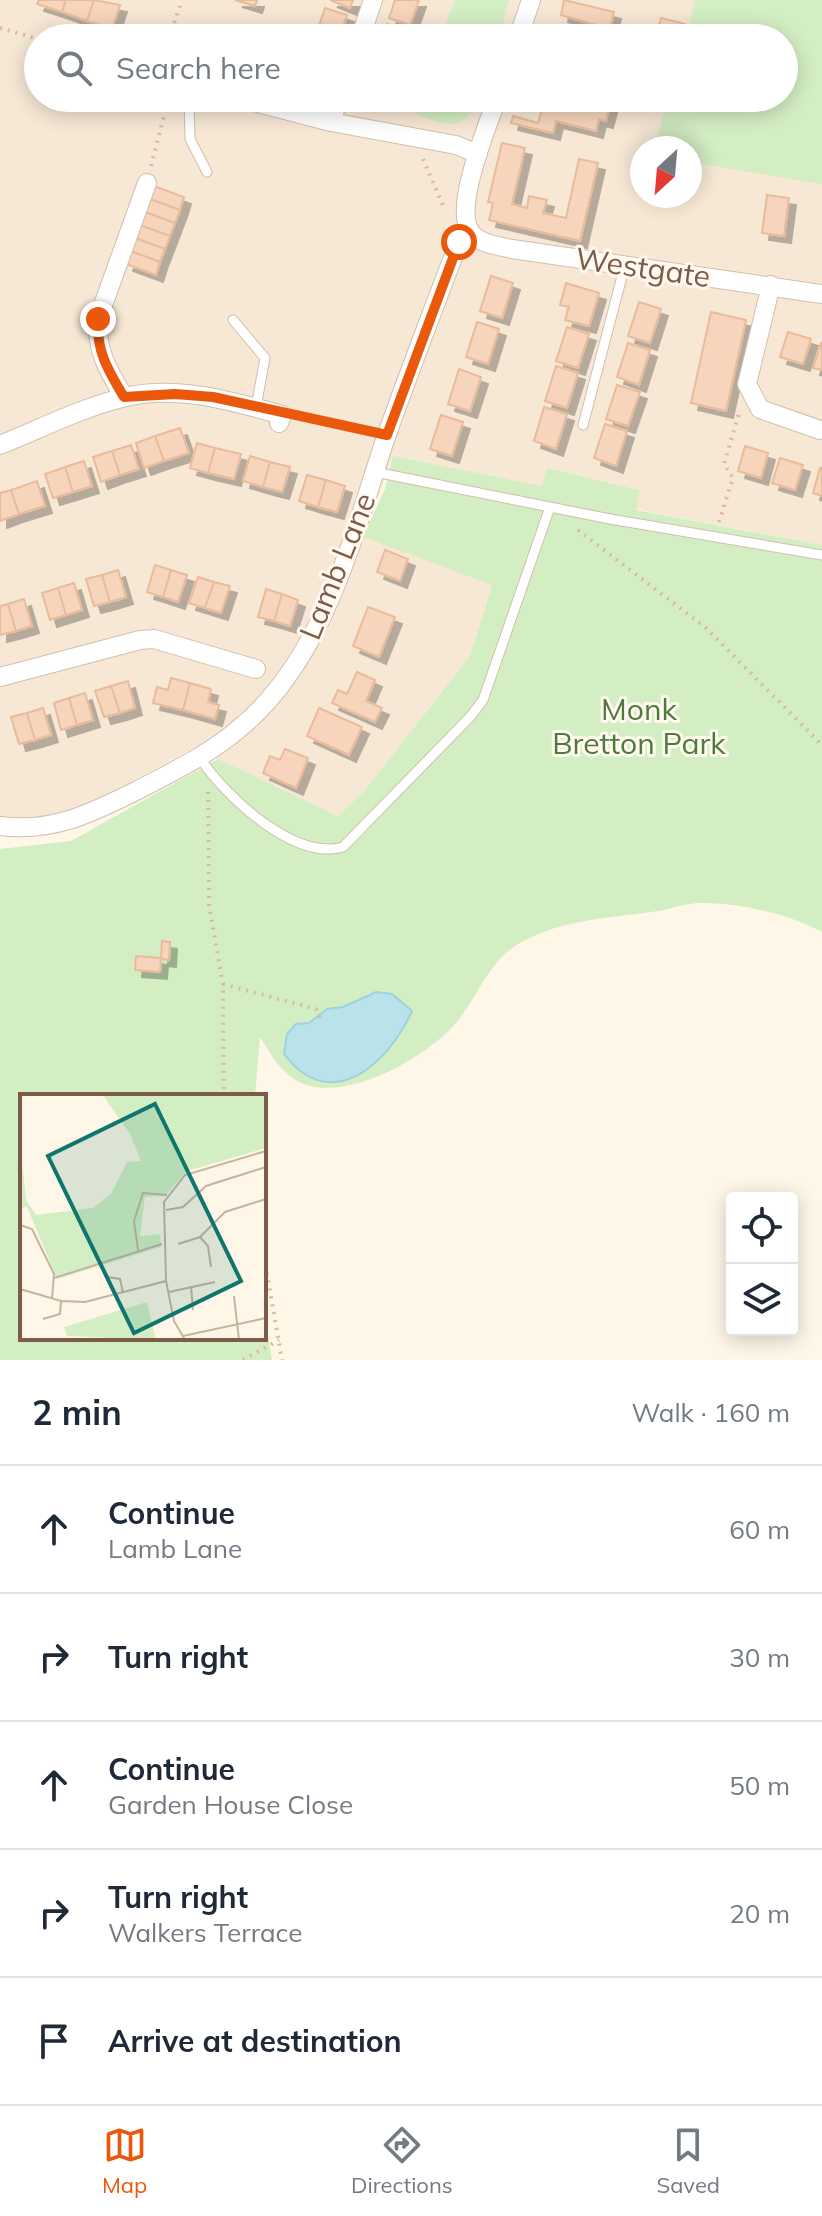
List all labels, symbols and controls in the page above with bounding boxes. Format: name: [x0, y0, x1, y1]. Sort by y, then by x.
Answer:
search box: [24, 24, 798, 112]
icon: search: [52, 46, 96, 90]
text: Search here: [116, 49, 281, 87]
north arrow: [630, 136, 702, 208]
route start: [441, 224, 477, 260]
street label: Westgate: [573, 239, 713, 295]
route end: [80, 301, 116, 337]
street label: Lamb Lane: [290, 487, 384, 645]
park label: Monk Bretton Park: [552, 690, 726, 762]
inset map: [20, 1094, 266, 1340]
map controls: [726, 1192, 798, 1336]
button: locate: [726, 1192, 798, 1264]
button: layers: [726, 1264, 798, 1336]
text: 2 min: [32, 1391, 122, 1434]
text: Walk · 160 m: [631, 1396, 790, 1429]
text: Continue: [108, 1494, 235, 1532]
icon: ahead: [32, 1507, 76, 1551]
text: 60 m: [729, 1513, 790, 1546]
text: Lamb Lane: [108, 1532, 242, 1565]
icon: right: [32, 1635, 76, 1679]
text: Turn right: [108, 1638, 248, 1676]
text: 30 m: [729, 1641, 790, 1674]
text: Continue: [108, 1750, 235, 1788]
icon: ahead: [32, 1763, 76, 1807]
text: 50 m: [729, 1769, 790, 1802]
text: Garden House Close: [108, 1788, 353, 1821]
text: Turn right: [108, 1878, 248, 1916]
icon: right: [32, 1891, 76, 1935]
text: 20 m: [729, 1897, 790, 1930]
text: Walkers Terrace: [108, 1916, 302, 1949]
icon: arrive: [32, 2019, 76, 2063]
text: Arrive at destination: [108, 2022, 402, 2060]
tab: Map: [102, 2123, 147, 2199]
tab: Directions: [351, 2123, 453, 2199]
tab: Saved: [657, 2123, 720, 2199]

